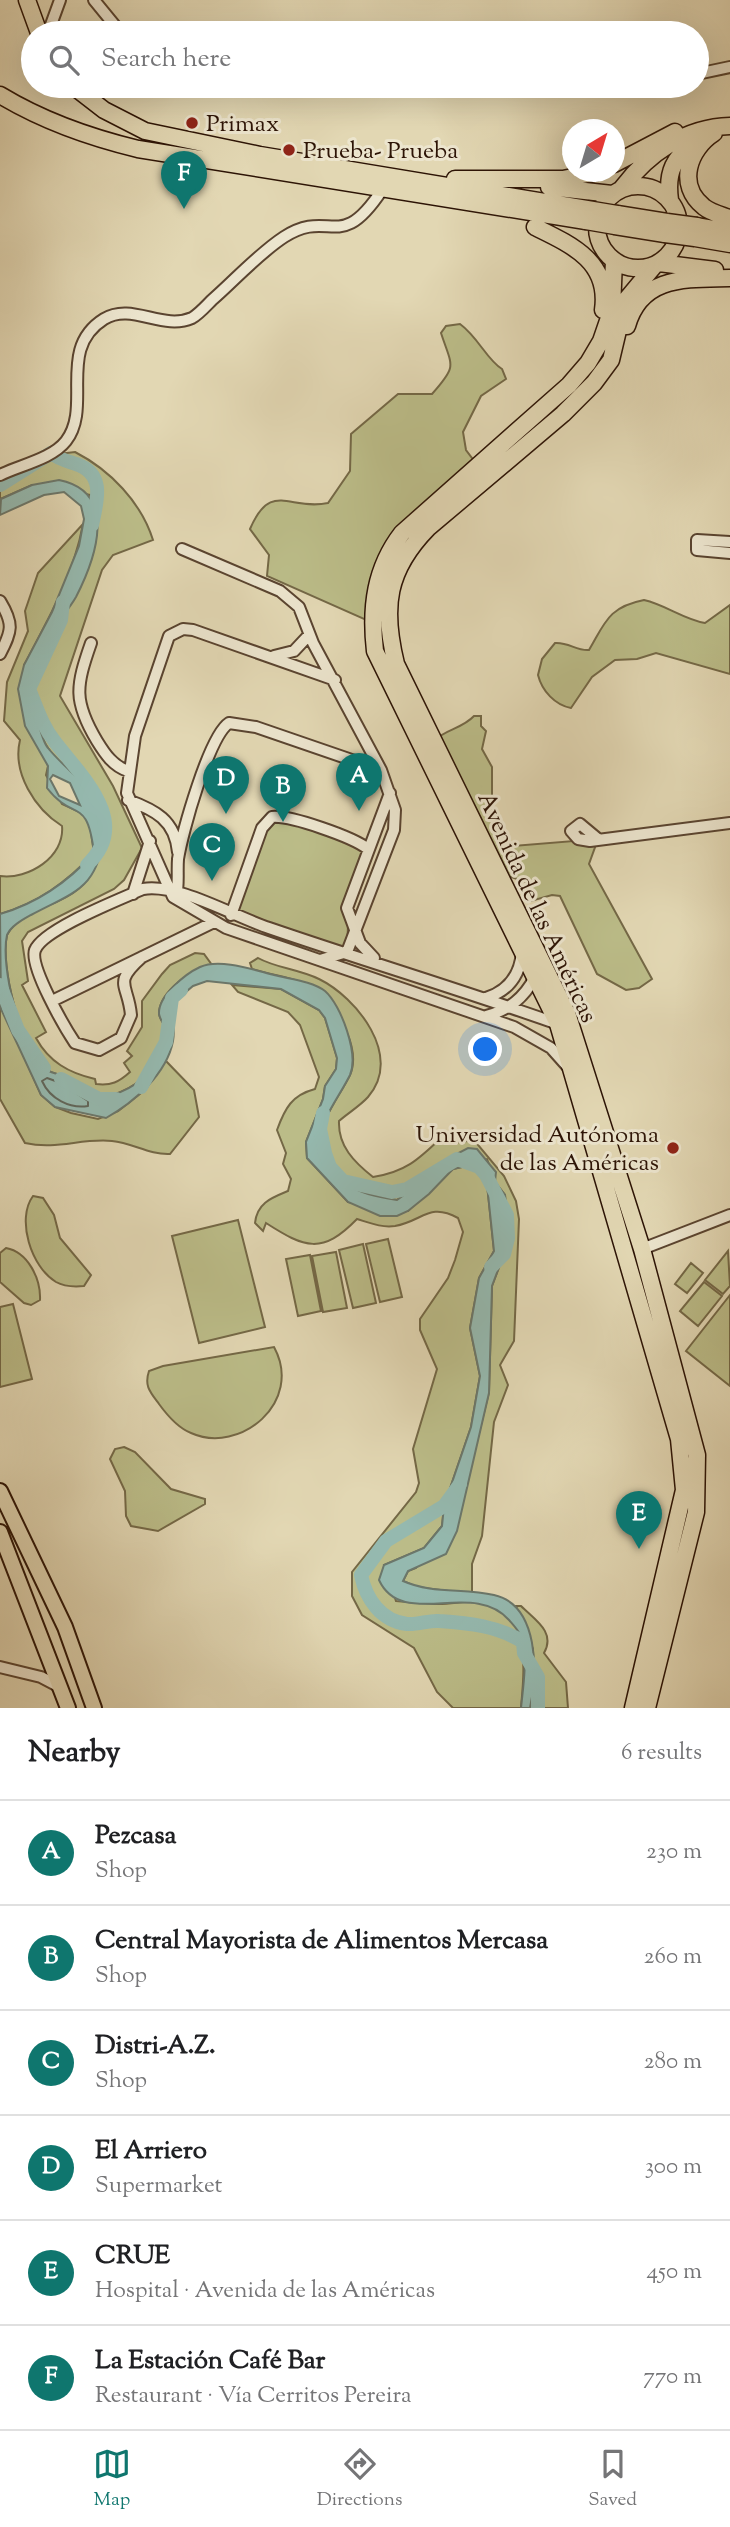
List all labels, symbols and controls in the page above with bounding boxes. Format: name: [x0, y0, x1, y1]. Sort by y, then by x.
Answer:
search box: [21, 21, 709, 98]
icon: search: [45, 41, 83, 79]
text: Search here: [101, 41, 231, 78]
place label: Primax: [206, 108, 279, 142]
marker: Primax: [184, 115, 200, 131]
north arrow: [562, 119, 625, 182]
place label: Prueba- Prueba: [303, 135, 458, 169]
marker: Prueba- Prueba: [281, 142, 297, 158]
pin: F: [161, 151, 207, 209]
pin: A: [336, 753, 382, 811]
pin: D: [203, 756, 249, 814]
pin: B: [260, 764, 306, 822]
street label: Avenida de las Américas: [468, 787, 605, 1029]
pin: C: [189, 823, 235, 881]
your location: [468, 1032, 502, 1066]
place label: Universidad Autónoma de las Américas: [416, 1119, 659, 1181]
marker: Universidad Autónoma de las Américas: [665, 1140, 681, 1156]
pin: E: [616, 1491, 662, 1549]
text: Nearby: [28, 1732, 120, 1775]
text: 6 results: [621, 1737, 702, 1770]
text: Pezcasa: [95, 1818, 176, 1855]
text: A: [42, 1836, 60, 1869]
text: 230 m: [646, 1836, 702, 1869]
text: Shop: [95, 1855, 147, 1888]
text: Central Mayorista de Alimentos Mercasa: [95, 1923, 548, 1960]
text: B: [44, 1941, 58, 1974]
text: 260 m: [644, 1941, 702, 1974]
text: Shop: [95, 1960, 147, 1993]
text: Distri-A.Z.: [95, 2028, 216, 2065]
text: C: [42, 2046, 60, 2079]
text: 280 m: [644, 2046, 702, 2079]
text: Shop: [95, 2065, 147, 2098]
text: El Arriero: [95, 2133, 207, 2170]
text: D: [42, 2151, 60, 2184]
text: 300 m: [645, 2151, 702, 2184]
text: Supermarket: [95, 2170, 222, 2203]
text: CRUE: [95, 2238, 170, 2275]
text: E: [44, 2256, 58, 2289]
text: 450 m: [646, 2256, 702, 2289]
text: Hospital · Avenida de las Américas: [95, 2275, 435, 2308]
text: La Estación Café Bar: [95, 2343, 325, 2380]
text: F: [45, 2361, 57, 2394]
text: 770 m: [643, 2361, 702, 2394]
text: Restaurant · Vía Cerritos Pereira: [95, 2380, 412, 2413]
tab: Map: [93, 2445, 131, 2514]
tab: Directions: [317, 2445, 402, 2514]
tab: Saved: [588, 2445, 637, 2514]

